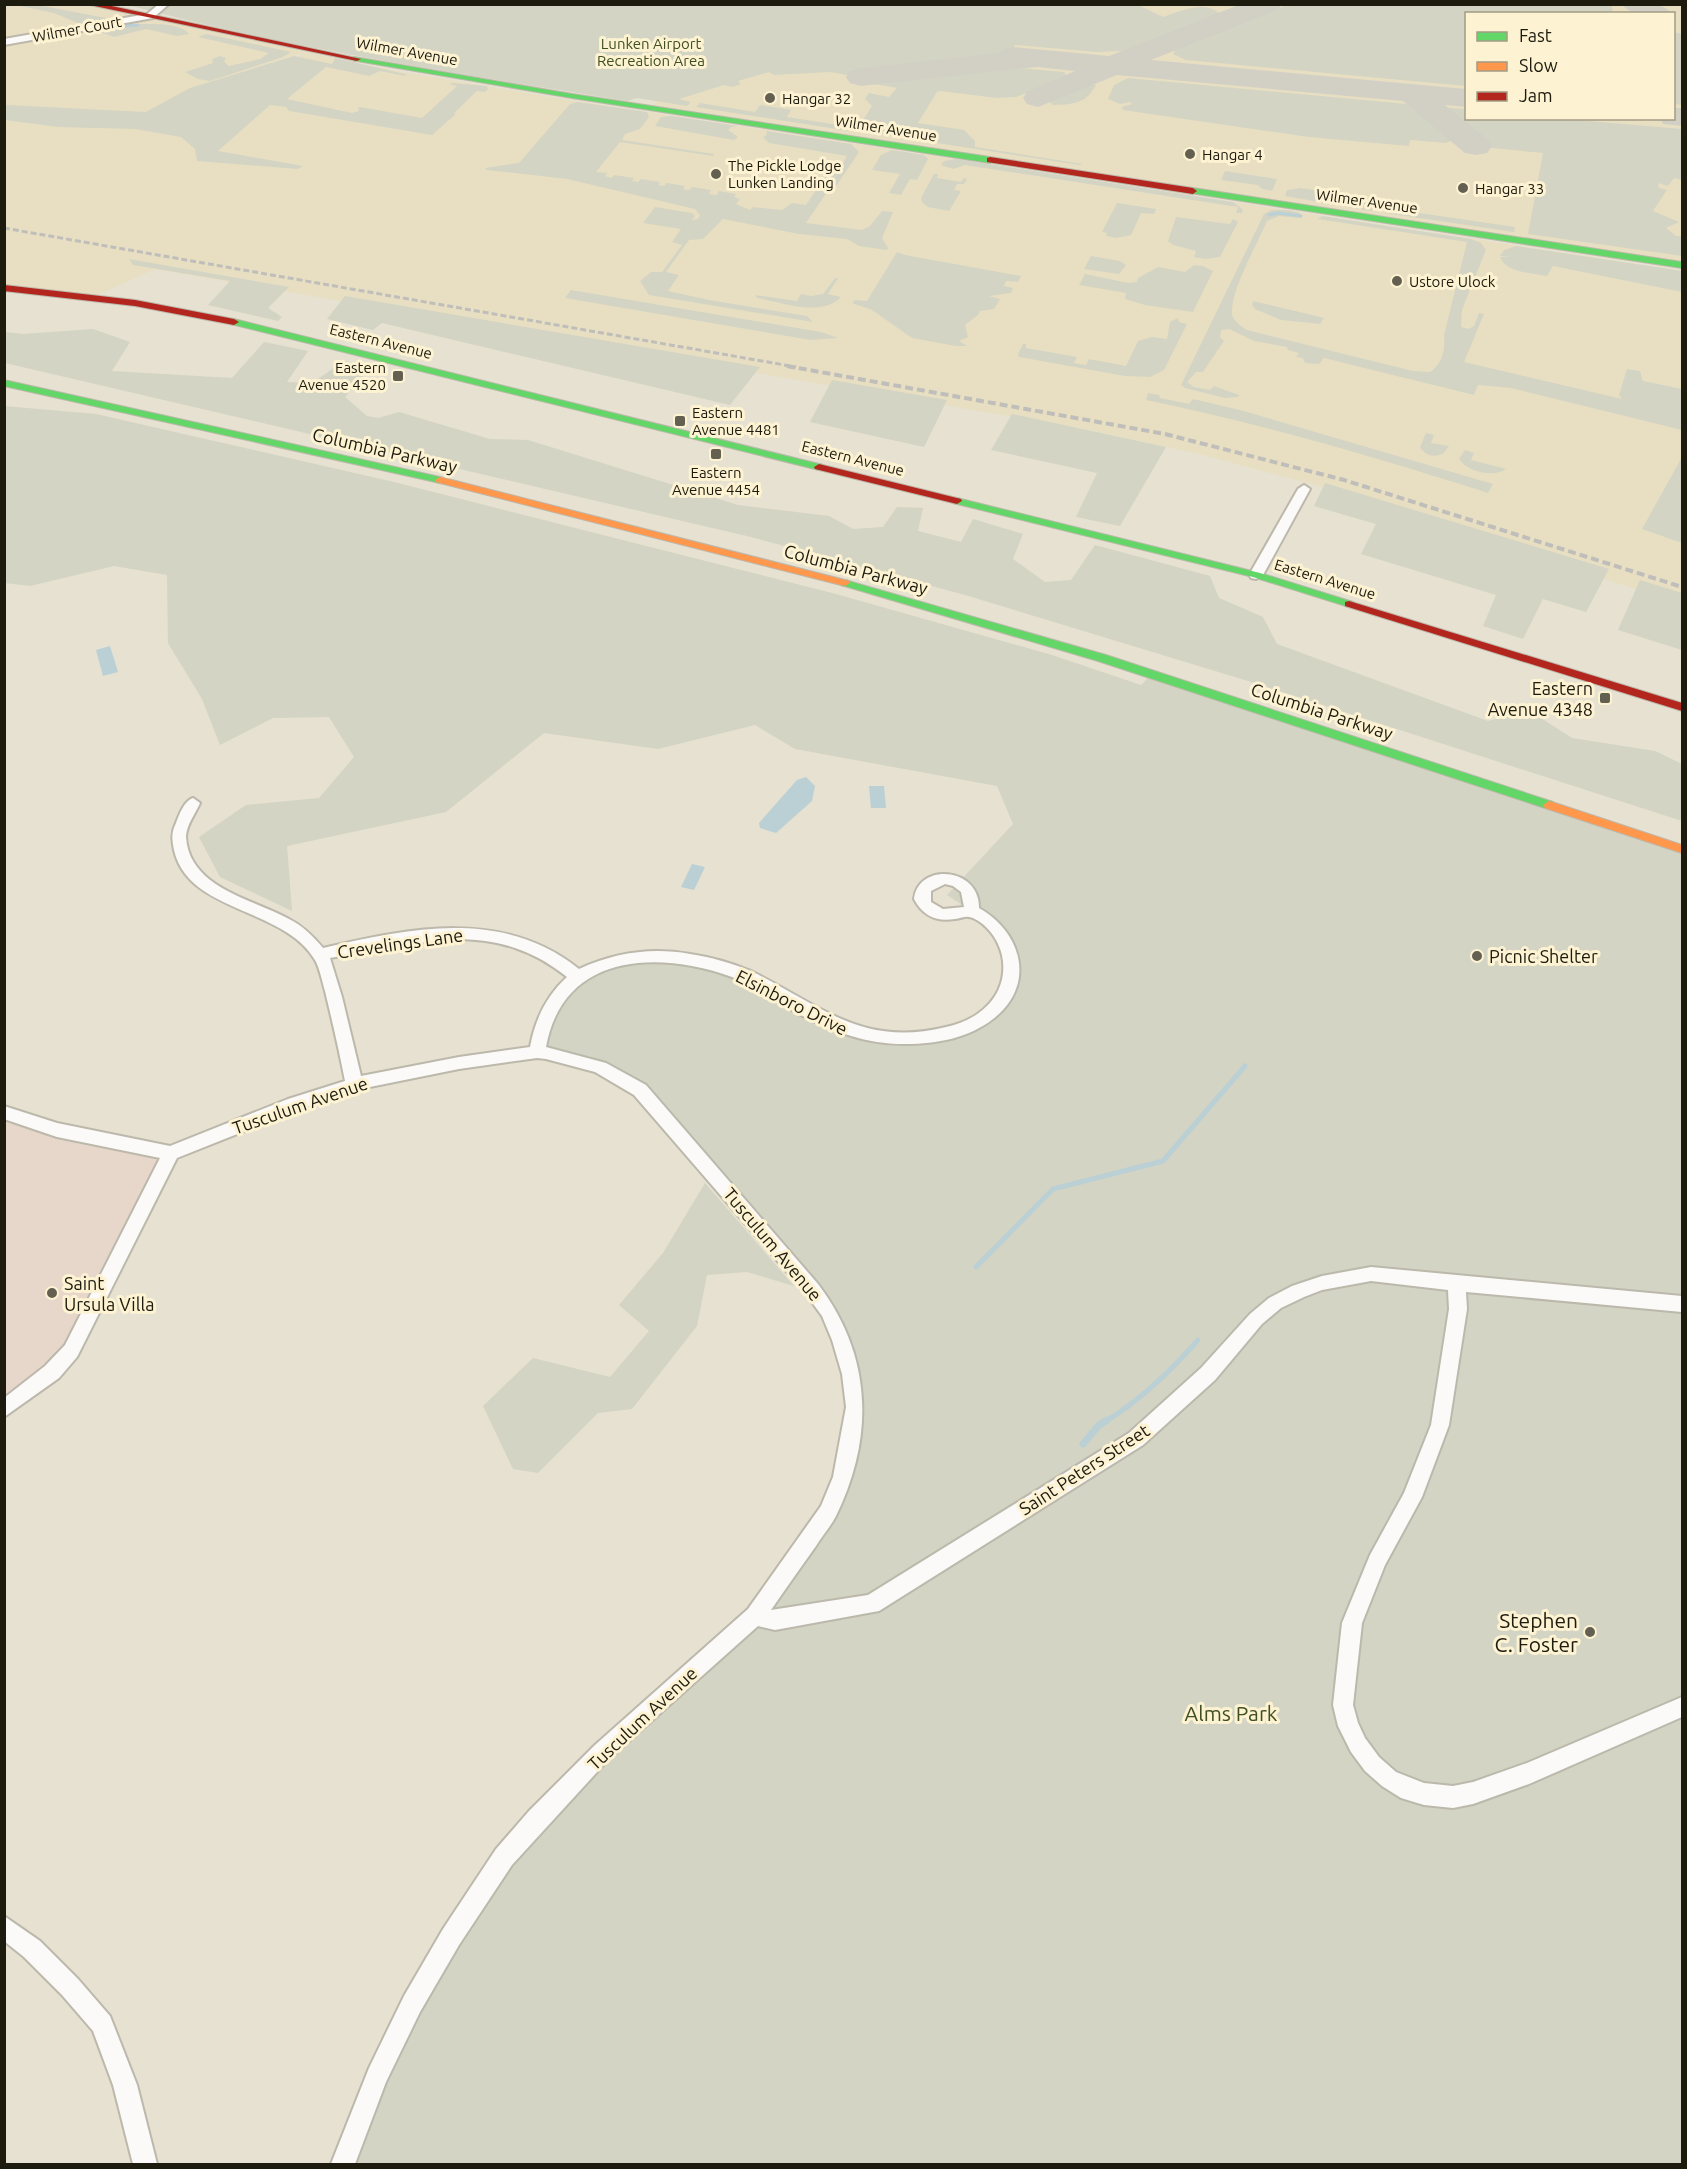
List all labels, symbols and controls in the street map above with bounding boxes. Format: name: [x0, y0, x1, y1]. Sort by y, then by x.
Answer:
legend: [1465, 12, 1675, 120]
street label: Wilmer Court: [31, 13, 123, 45]
text: Fast: [1519, 25, 1552, 45]
street label: Wilmer Avenue: [355, 34, 459, 68]
park label: Lunken Airport Recreation Area: [597, 35, 705, 69]
text: Slow: [1519, 55, 1558, 75]
text: Jam: [1519, 85, 1553, 105]
place label: Hangar 32: [782, 90, 851, 107]
marker: Hangar 32: [763, 91, 777, 105]
street label: Wilmer Avenue: [834, 112, 938, 144]
place label: Hangar 4: [1202, 146, 1263, 163]
marker: Hangar 4: [1183, 147, 1197, 161]
place label: The Pickle Lodge Lunken Landing: [728, 157, 842, 191]
marker: The Pickle Lodge Lunken Landing: [709, 167, 723, 181]
place label: Hangar 33: [1475, 180, 1544, 197]
marker: Hangar 33: [1456, 181, 1470, 195]
street label: Wilmer Avenue: [1315, 185, 1419, 217]
place label: Ustore Ulock: [1409, 273, 1496, 290]
marker: Ustore Ulock: [1390, 274, 1404, 288]
street label: Eastern Avenue: [328, 320, 434, 362]
place label: Eastern Avenue 4520: [298, 359, 386, 393]
marker: Eastern Avenue 4520: [391, 369, 405, 383]
place label: Eastern Avenue 4481: [692, 404, 780, 438]
marker: Eastern Avenue 4481: [673, 414, 687, 428]
street label: Columbia Parkway: [311, 424, 460, 476]
street label: Eastern Avenue: [800, 437, 906, 479]
marker: Eastern Avenue 4454: [709, 447, 723, 461]
place label: Eastern Avenue 4454: [672, 464, 760, 498]
street label: Columbia Parkway: [782, 540, 930, 598]
street label: Eastern Avenue: [1272, 556, 1378, 602]
place label: Eastern Avenue 4348: [1488, 678, 1593, 719]
street label: Columbia Parkway: [1249, 679, 1396, 743]
marker: Eastern Avenue 4348: [1598, 691, 1612, 705]
street label: Crevelings Lane: [336, 924, 464, 962]
place label: Picnic Shelter: [1489, 946, 1598, 966]
marker: Picnic Shelter: [1470, 949, 1484, 963]
street label: Elsinboro Drive: [733, 965, 851, 1039]
street label: Tusculum Avenue: [230, 1073, 370, 1137]
street label: Tusculum Avenue: [720, 1183, 826, 1305]
place label: Saint Ursula Villa: [64, 1273, 154, 1314]
marker: Saint Ursula Villa: [45, 1286, 59, 1300]
street label: Saint Peters Street: [1015, 1420, 1153, 1518]
place label: Stephen C. Foster: [1495, 1608, 1578, 1656]
marker: Stephen C. Foster: [1583, 1625, 1597, 1639]
street label: Tusculum Avenue: [583, 1662, 701, 1774]
park label: Alms Park: [1185, 1701, 1278, 1725]

